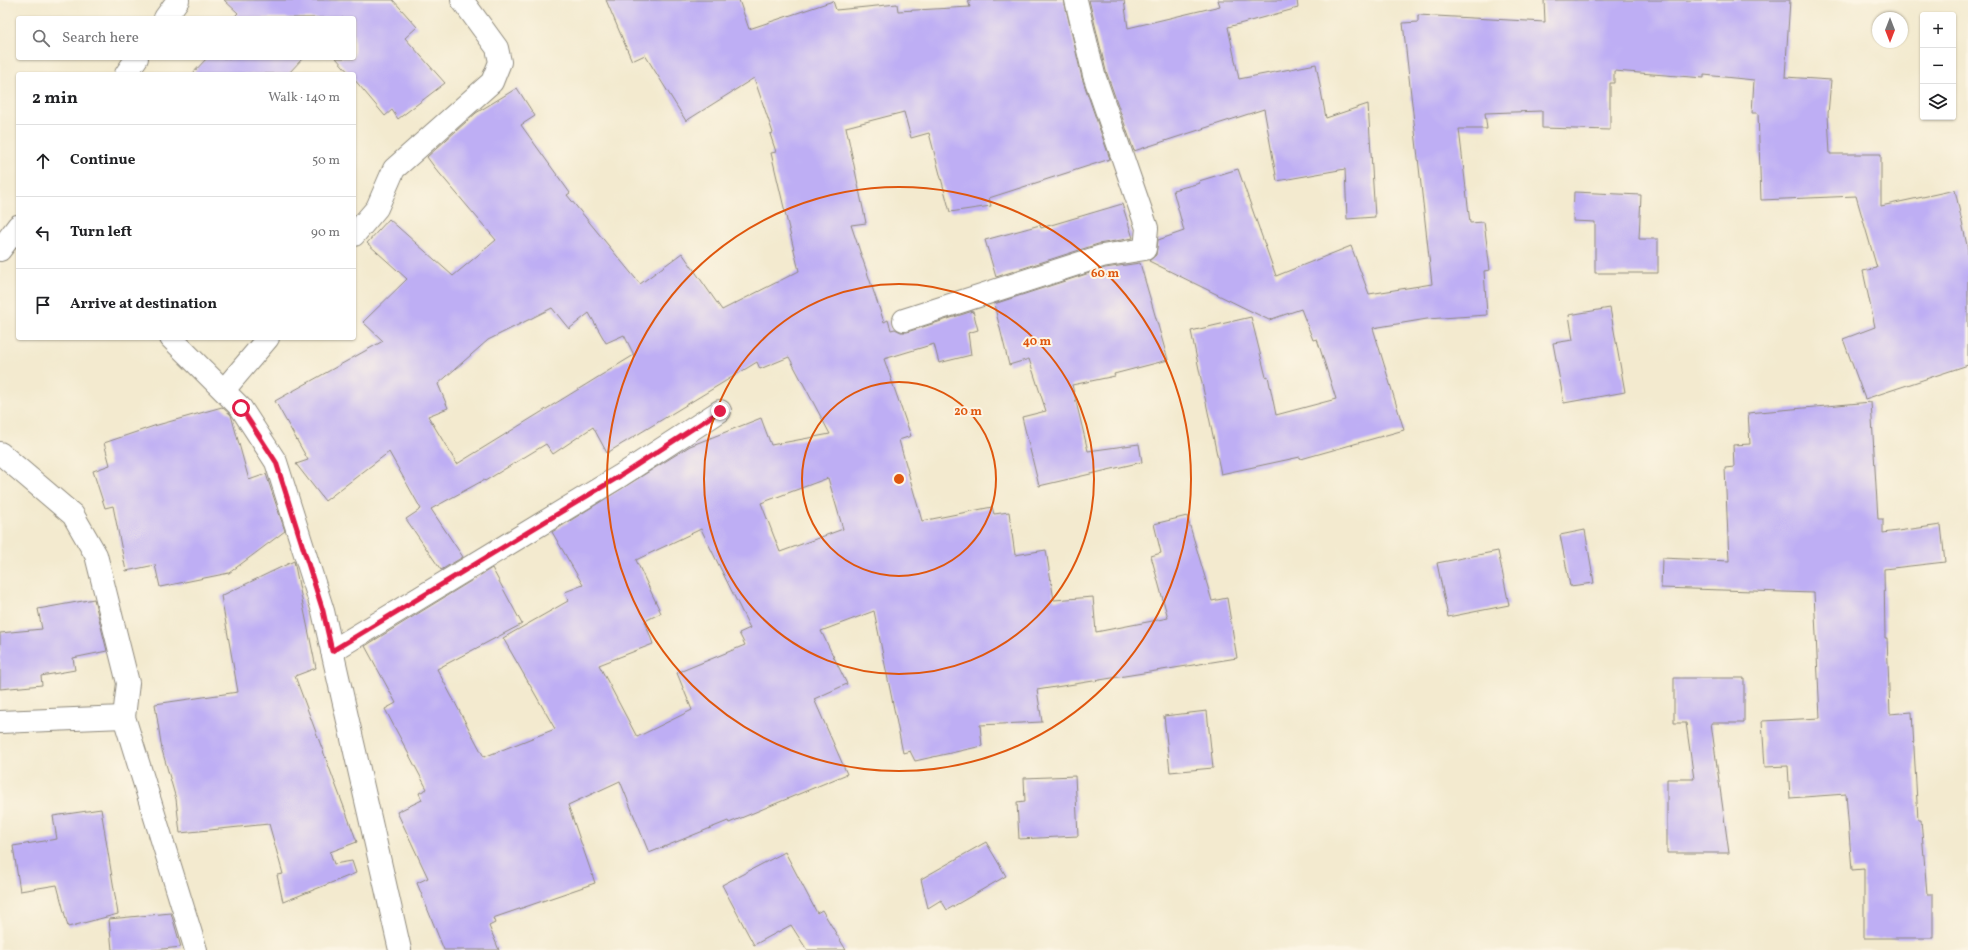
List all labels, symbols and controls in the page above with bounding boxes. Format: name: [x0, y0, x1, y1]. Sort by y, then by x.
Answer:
north arrow: [1872, 12, 1908, 48]
map controls: [1920, 12, 1956, 120]
button: +: [1920, 12, 1956, 48]
search box: [16, 16, 356, 60]
icon: search: [30, 27, 52, 49]
text: Search here: [62, 28, 139, 49]
button: −: [1920, 48, 1956, 84]
button: layers: [1920, 84, 1956, 120]
text: 2 min: [32, 87, 78, 110]
text: Walk · 140 m: [268, 89, 340, 107]
icon: ahead: [32, 150, 54, 172]
text: Continue: [70, 150, 135, 171]
text: 50 m: [312, 152, 340, 170]
icon: left: [32, 222, 54, 244]
text: Turn left: [70, 222, 132, 243]
text: 90 m: [311, 224, 340, 242]
text: 60 m: [1091, 266, 1119, 282]
icon: arrive: [32, 294, 54, 316]
text: Arrive at destination: [70, 294, 217, 315]
text: 40 m: [1023, 334, 1052, 350]
route start: [232, 399, 250, 417]
route end: [711, 402, 729, 420]
text: 20 m: [954, 404, 982, 420]
centre of rings: [892, 472, 906, 486]

